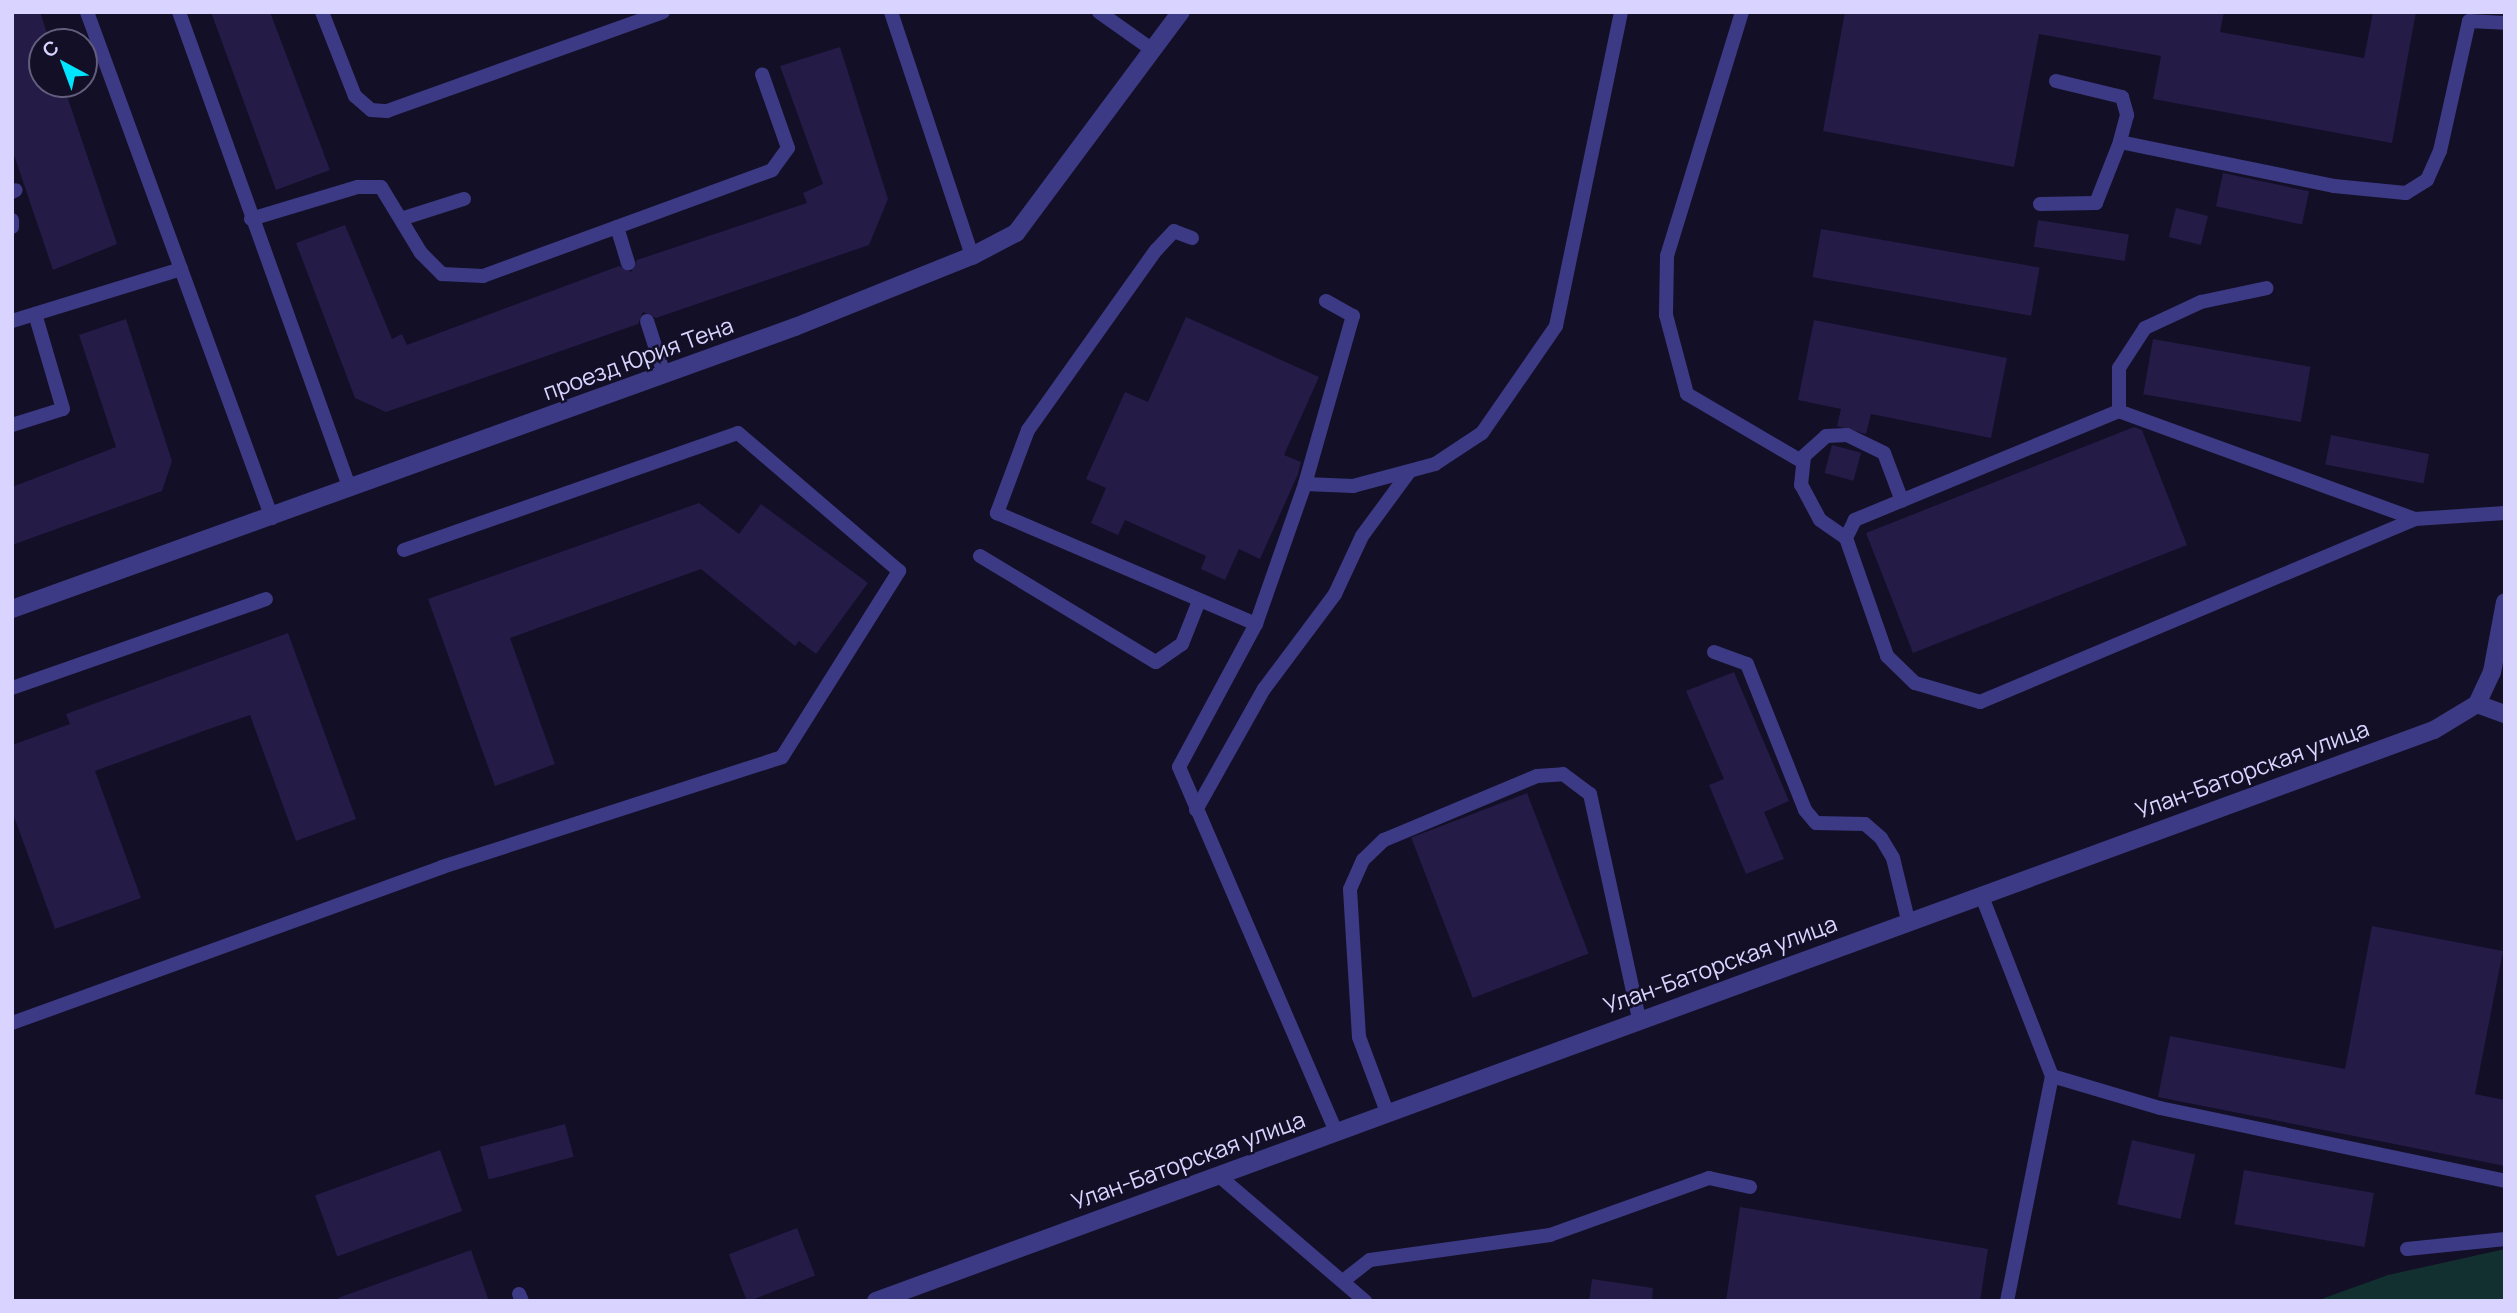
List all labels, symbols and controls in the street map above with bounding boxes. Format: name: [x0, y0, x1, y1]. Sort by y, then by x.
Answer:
north arrow: [28, 28, 98, 98]
text: С: [37, 34, 64, 63]
street label: проезд Юрия Тена: [539, 311, 737, 405]
street label: Улан-Баторская улица: [2132, 714, 2372, 824]
street label: Улан-Баторская улица: [1600, 909, 1840, 1019]
street label: Улан-Баторская улица: [1068, 1105, 1308, 1215]

